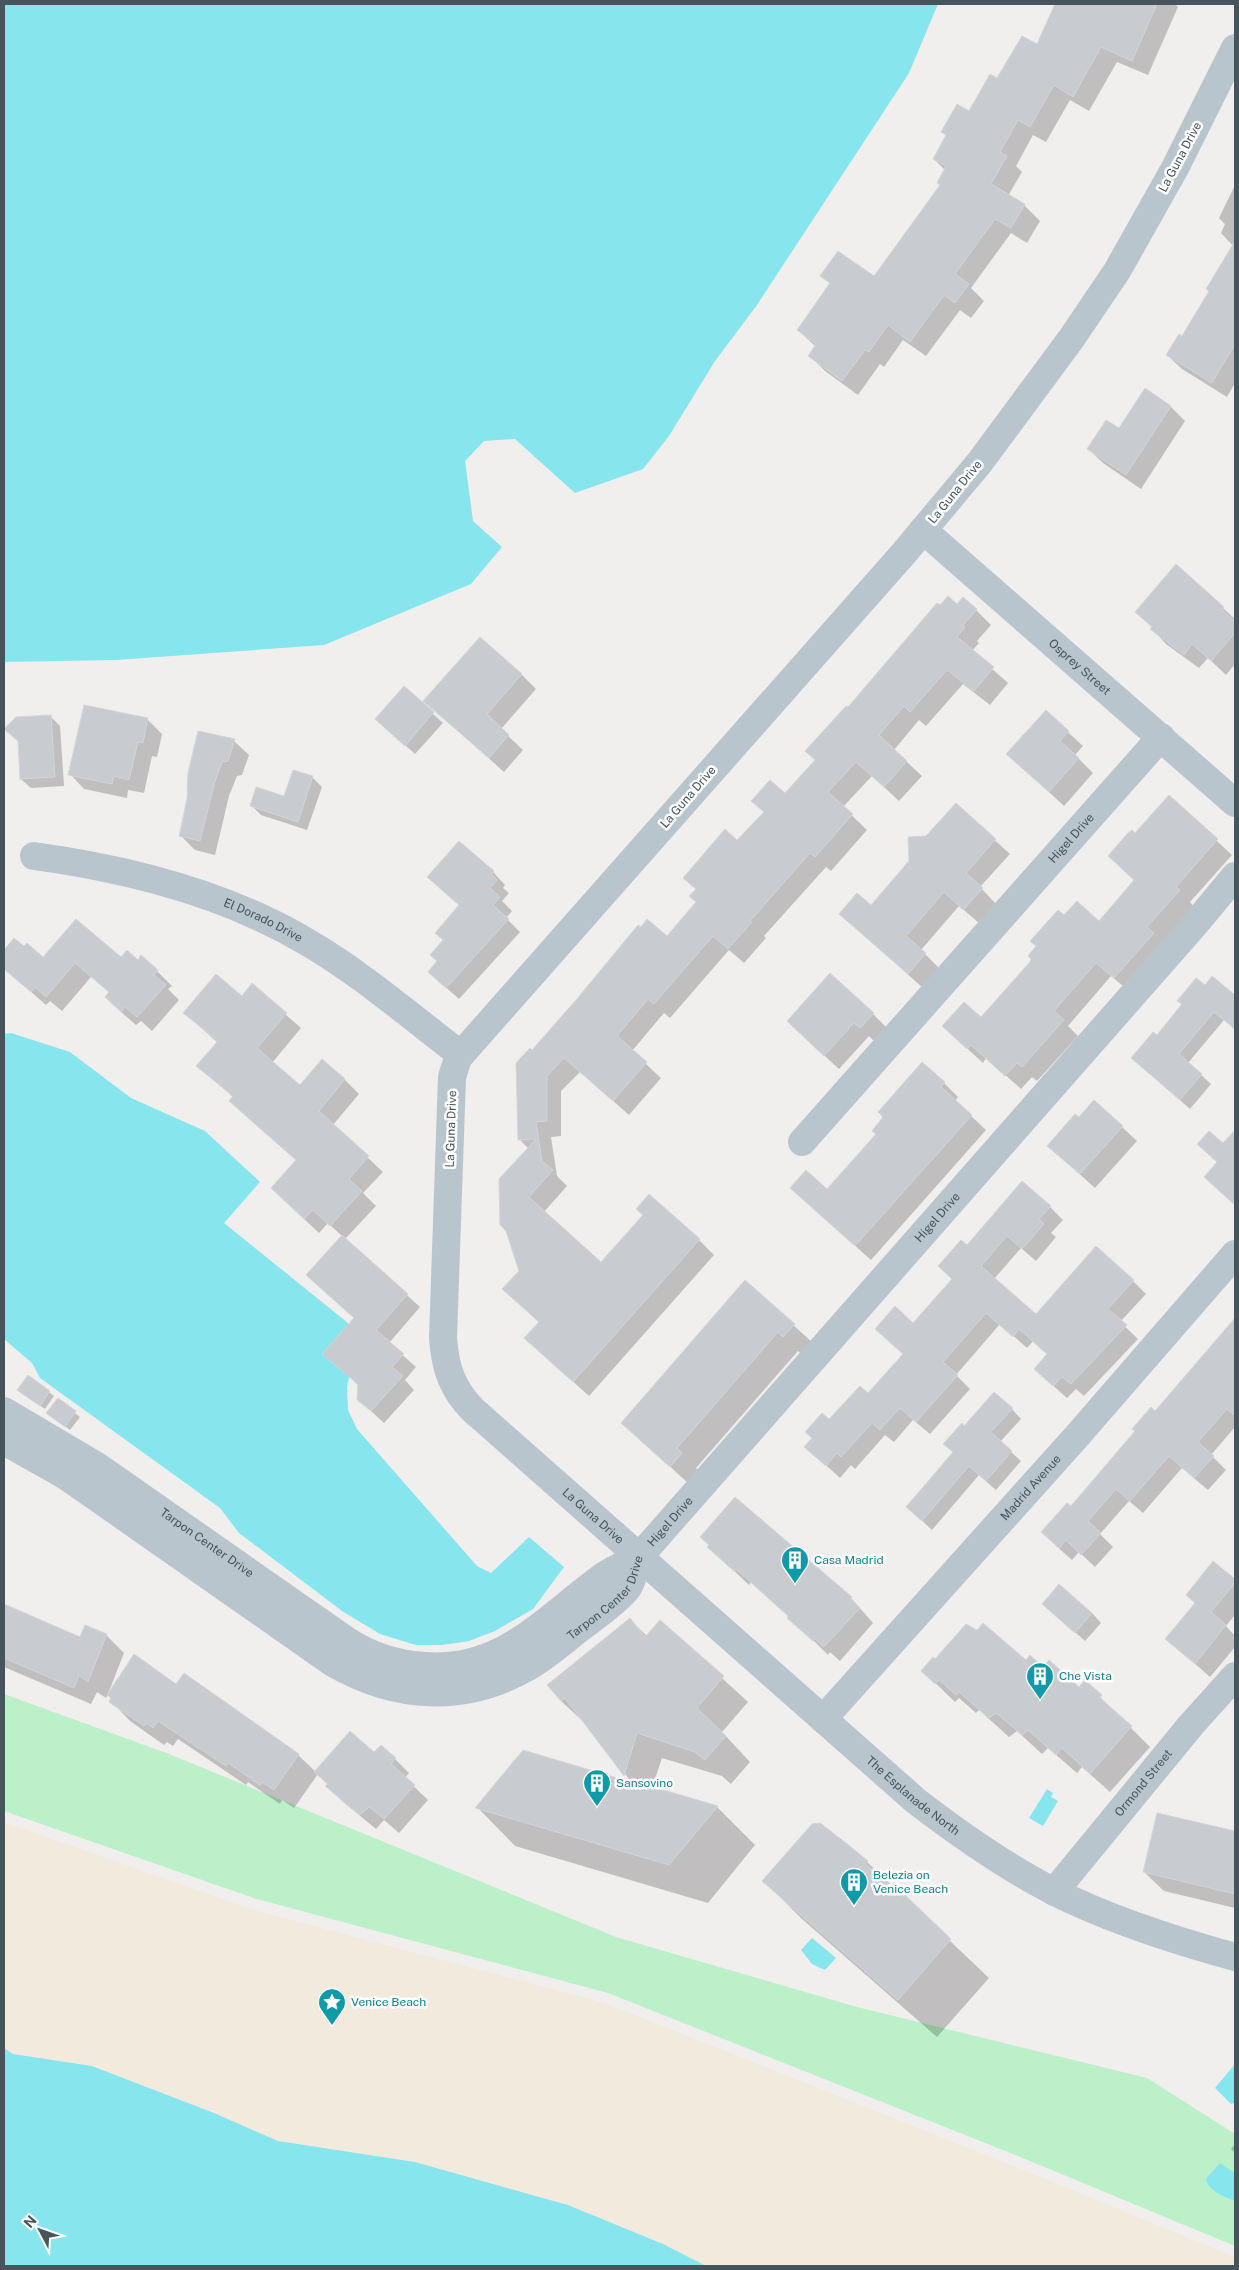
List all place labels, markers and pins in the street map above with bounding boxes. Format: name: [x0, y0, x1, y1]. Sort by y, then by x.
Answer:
building icon: Casa Madrid: [780, 1545, 810, 1584]
place label: Casa Madrid: [814, 1553, 884, 1567]
building icon: Che Vista: [1025, 1661, 1055, 1700]
place label: Che Vista: [1059, 1669, 1112, 1683]
building icon: Sansovino: [582, 1768, 612, 1807]
place label: Sansovino: [616, 1776, 673, 1790]
building icon: Belezia on Venice Beach: [839, 1867, 869, 1906]
place label: Belezia on Venice Beach: [873, 1868, 948, 1896]
place icon: Venice Beach: [317, 1987, 347, 2026]
place label: Venice Beach: [351, 1995, 426, 2009]

